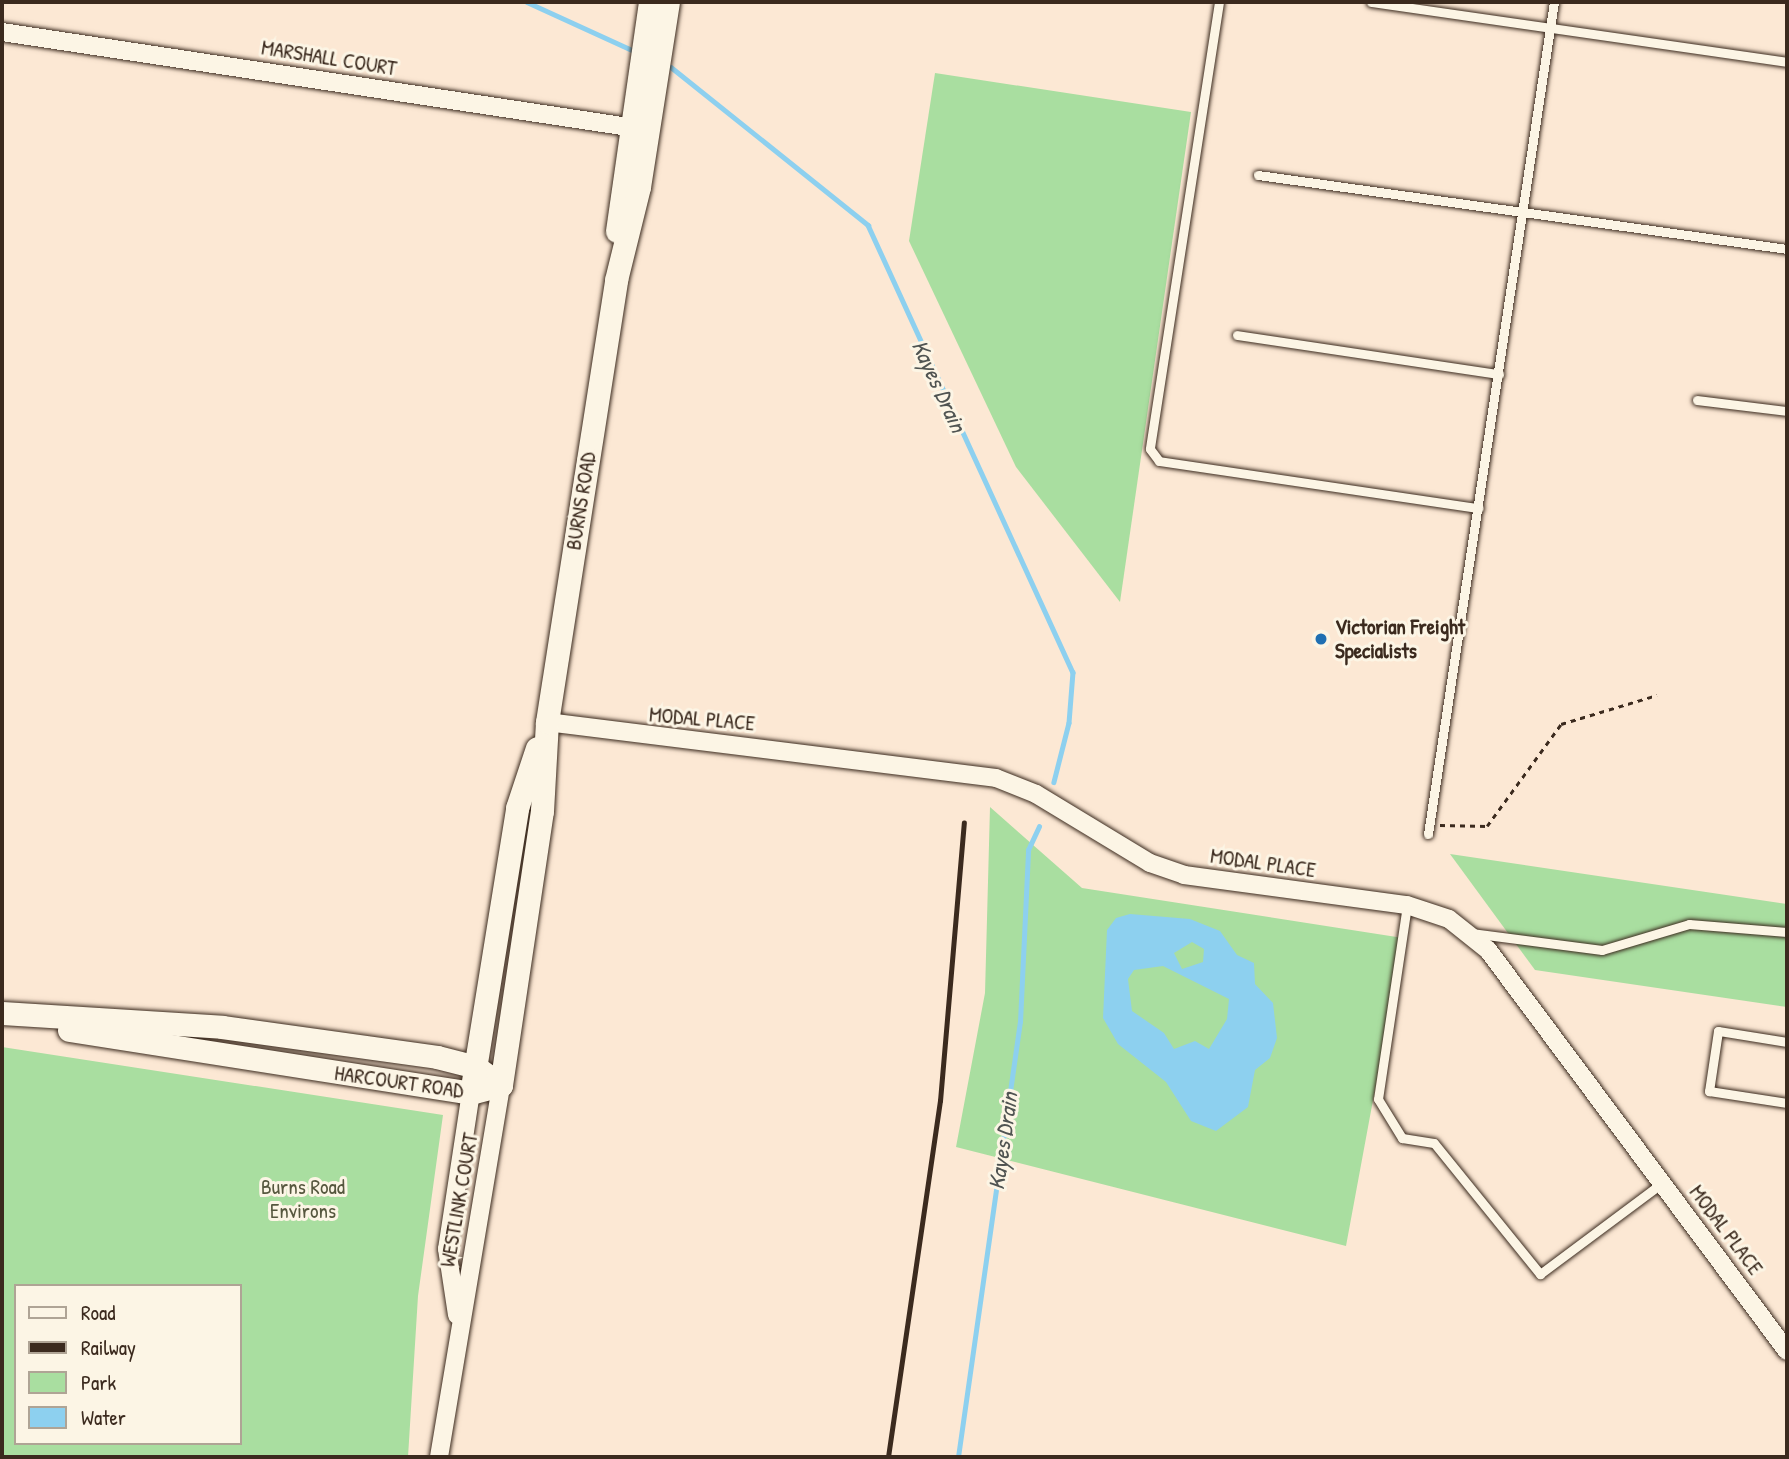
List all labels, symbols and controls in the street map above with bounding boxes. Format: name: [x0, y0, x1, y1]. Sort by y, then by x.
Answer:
street label: MARSHALL COURT: [260, 35, 398, 81]
water label: Kayes Drain: [906, 336, 972, 436]
street label: BURNS ROAD: [561, 450, 601, 552]
place label: Victorian Freight Specialists: [1335, 614, 1465, 664]
marker: Victorian Freight Specialists: [1313, 631, 1329, 647]
street label: MODAL PLACE: [648, 702, 756, 736]
street label: MODAL PLACE: [1209, 843, 1317, 883]
street label: HARCOURT ROAD: [333, 1060, 465, 1104]
water label: Kayes Drain: [982, 1090, 1024, 1192]
street label: WESTLINK COURT: [435, 1131, 483, 1269]
park label: Burns Road Environs: [261, 1174, 345, 1224]
street label: MODAL PLACE: [1684, 1180, 1768, 1280]
legend: [14, 1284, 242, 1445]
text: Road: [81, 1298, 115, 1327]
text: Railway: [81, 1333, 136, 1362]
text: Park: [81, 1368, 116, 1397]
text: Water: [81, 1403, 126, 1432]

